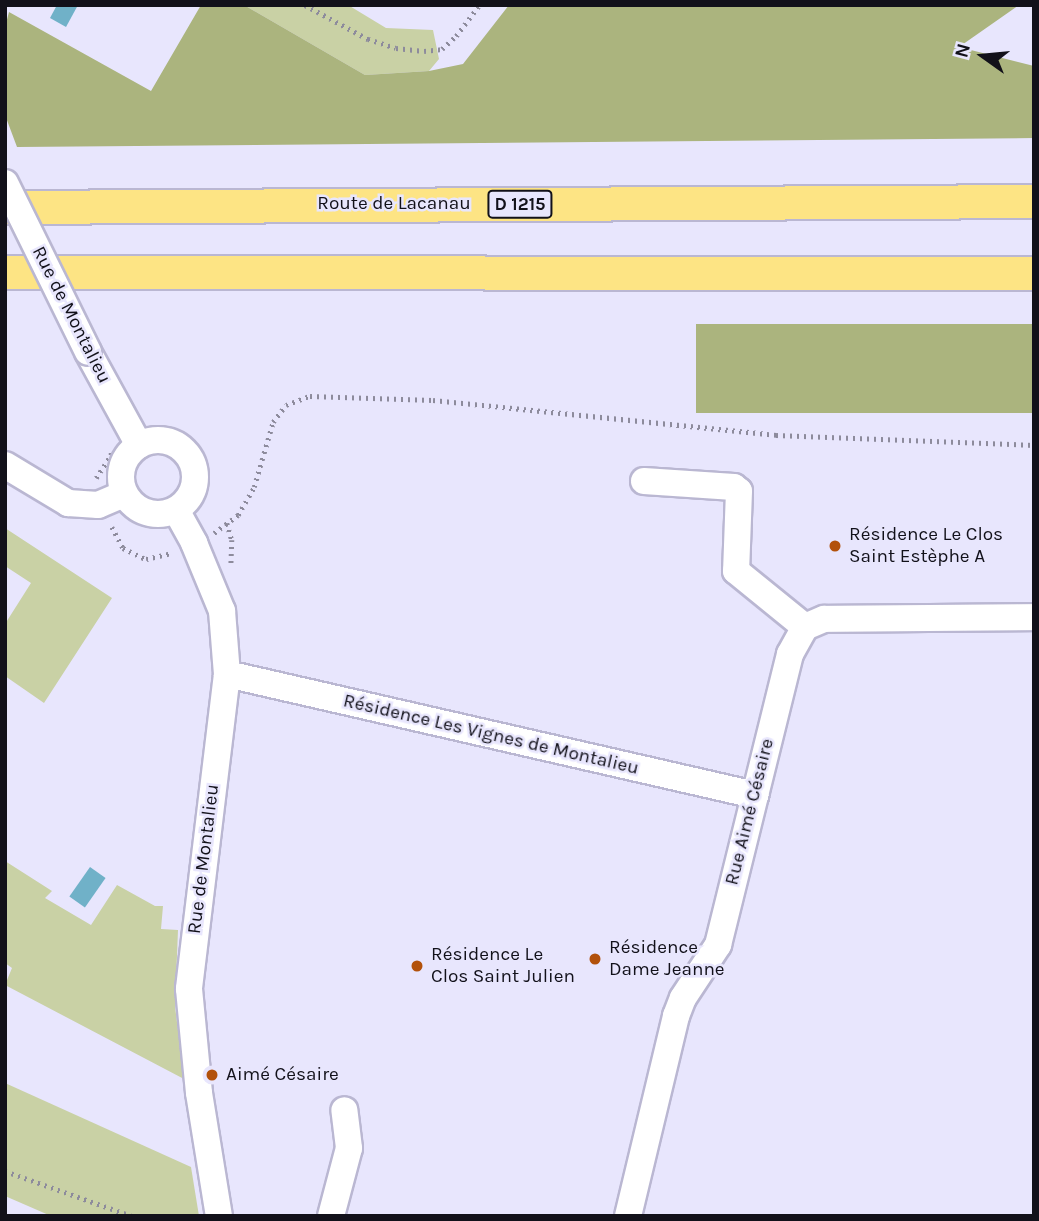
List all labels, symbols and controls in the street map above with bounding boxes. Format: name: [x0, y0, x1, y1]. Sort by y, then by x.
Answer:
north arrow: [948, 21, 1018, 91]
text: N: [950, 41, 975, 60]
road number: D 1215: [487, 190, 553, 218]
street label: Route de Lacanau: [317, 193, 471, 215]
street label: Rue de Montalieu: [27, 243, 115, 387]
place label: Résidence Le Clos Saint Estèphe A: [849, 524, 1003, 568]
marker: Résidence Le Clos Saint Estèphe A: [827, 538, 843, 554]
street label: Résidence Les Vignes de Montalieu: [341, 690, 641, 780]
street label: Rue Aimé Césaire: [721, 736, 779, 888]
street label: Rue de Montalieu: [184, 783, 224, 935]
place label: Résidence Dame Jeanne: [609, 937, 725, 981]
place label: Résidence Le Clos Saint Julien: [431, 944, 575, 988]
marker: Résidence Dame Jeanne: [587, 951, 603, 967]
marker: Résidence Le Clos Saint Julien: [409, 958, 425, 974]
place label: Aimé Césaire: [226, 1064, 339, 1086]
marker: Aimé Césaire: [204, 1067, 220, 1083]

